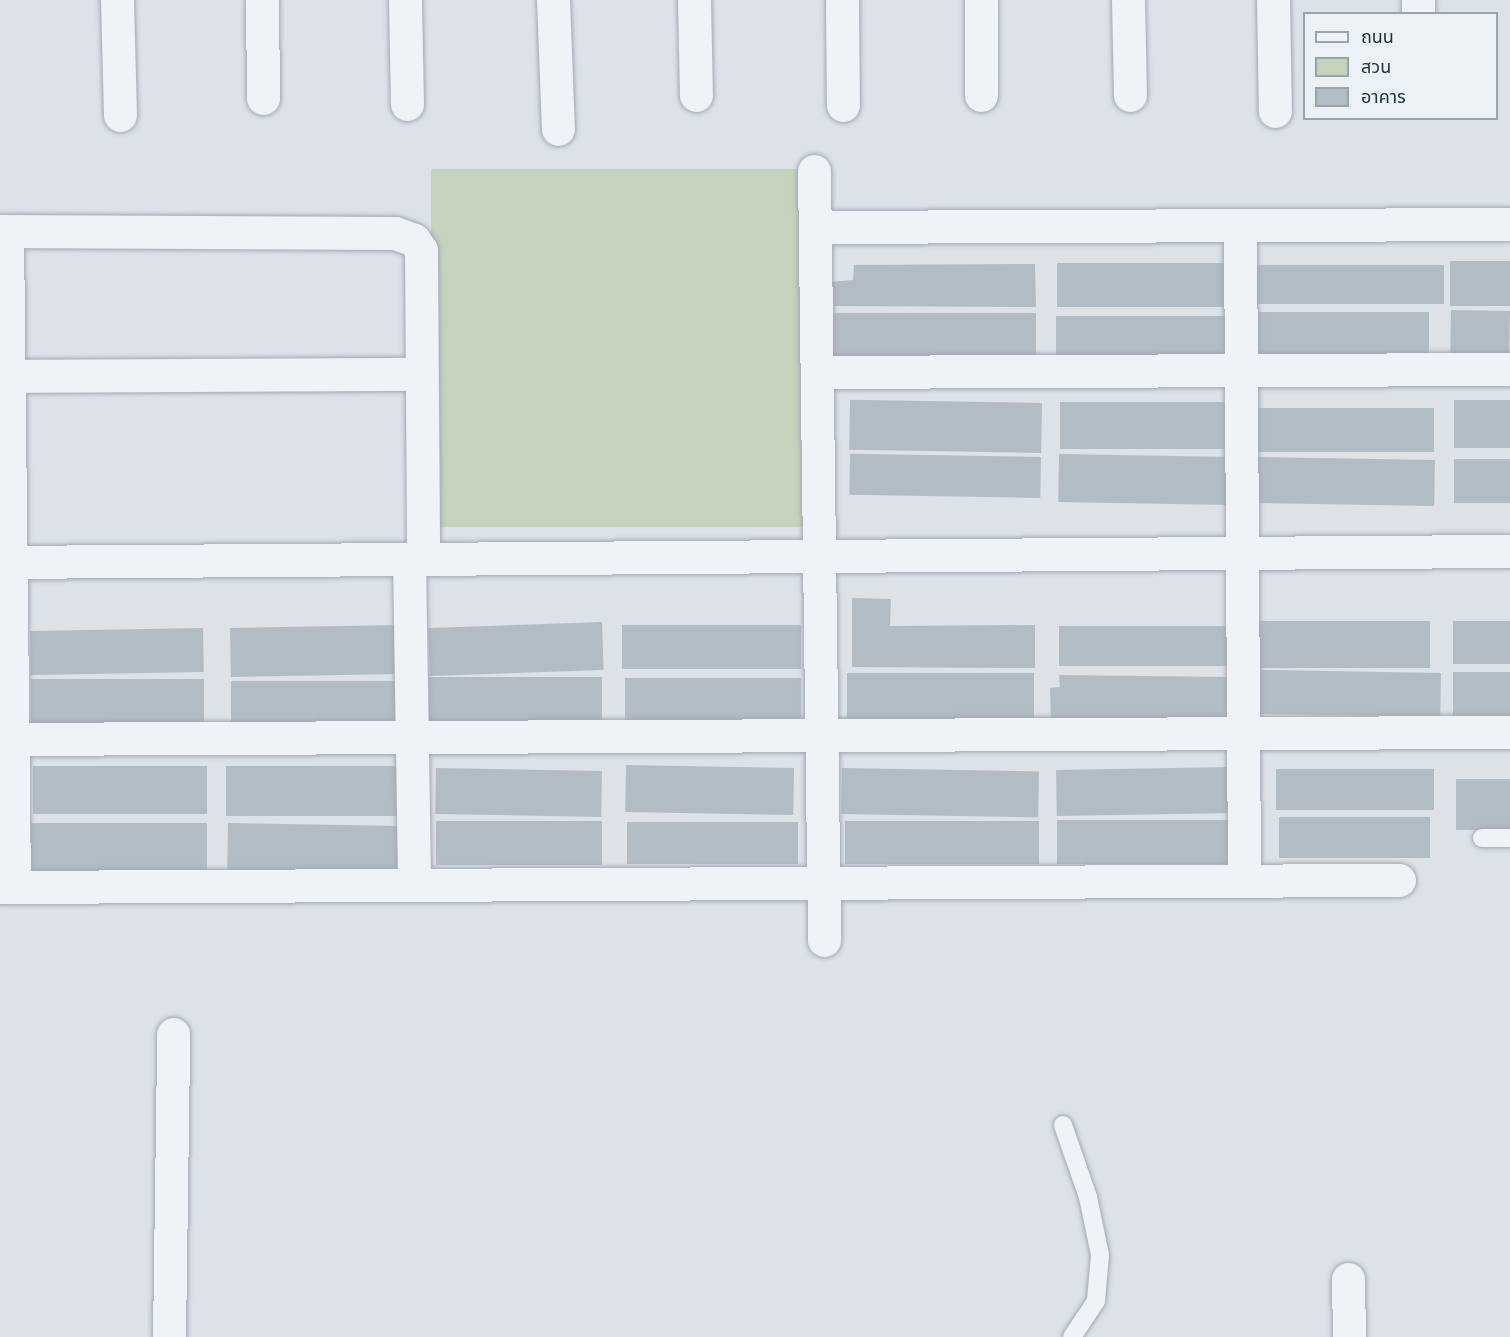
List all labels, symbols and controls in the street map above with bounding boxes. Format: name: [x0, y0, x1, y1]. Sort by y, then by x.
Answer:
legend: [1303, 12, 1498, 120]
text: ถนน: [1361, 29, 1394, 47]
text: สวน: [1361, 59, 1391, 77]
text: อาคาร: [1361, 89, 1406, 107]

